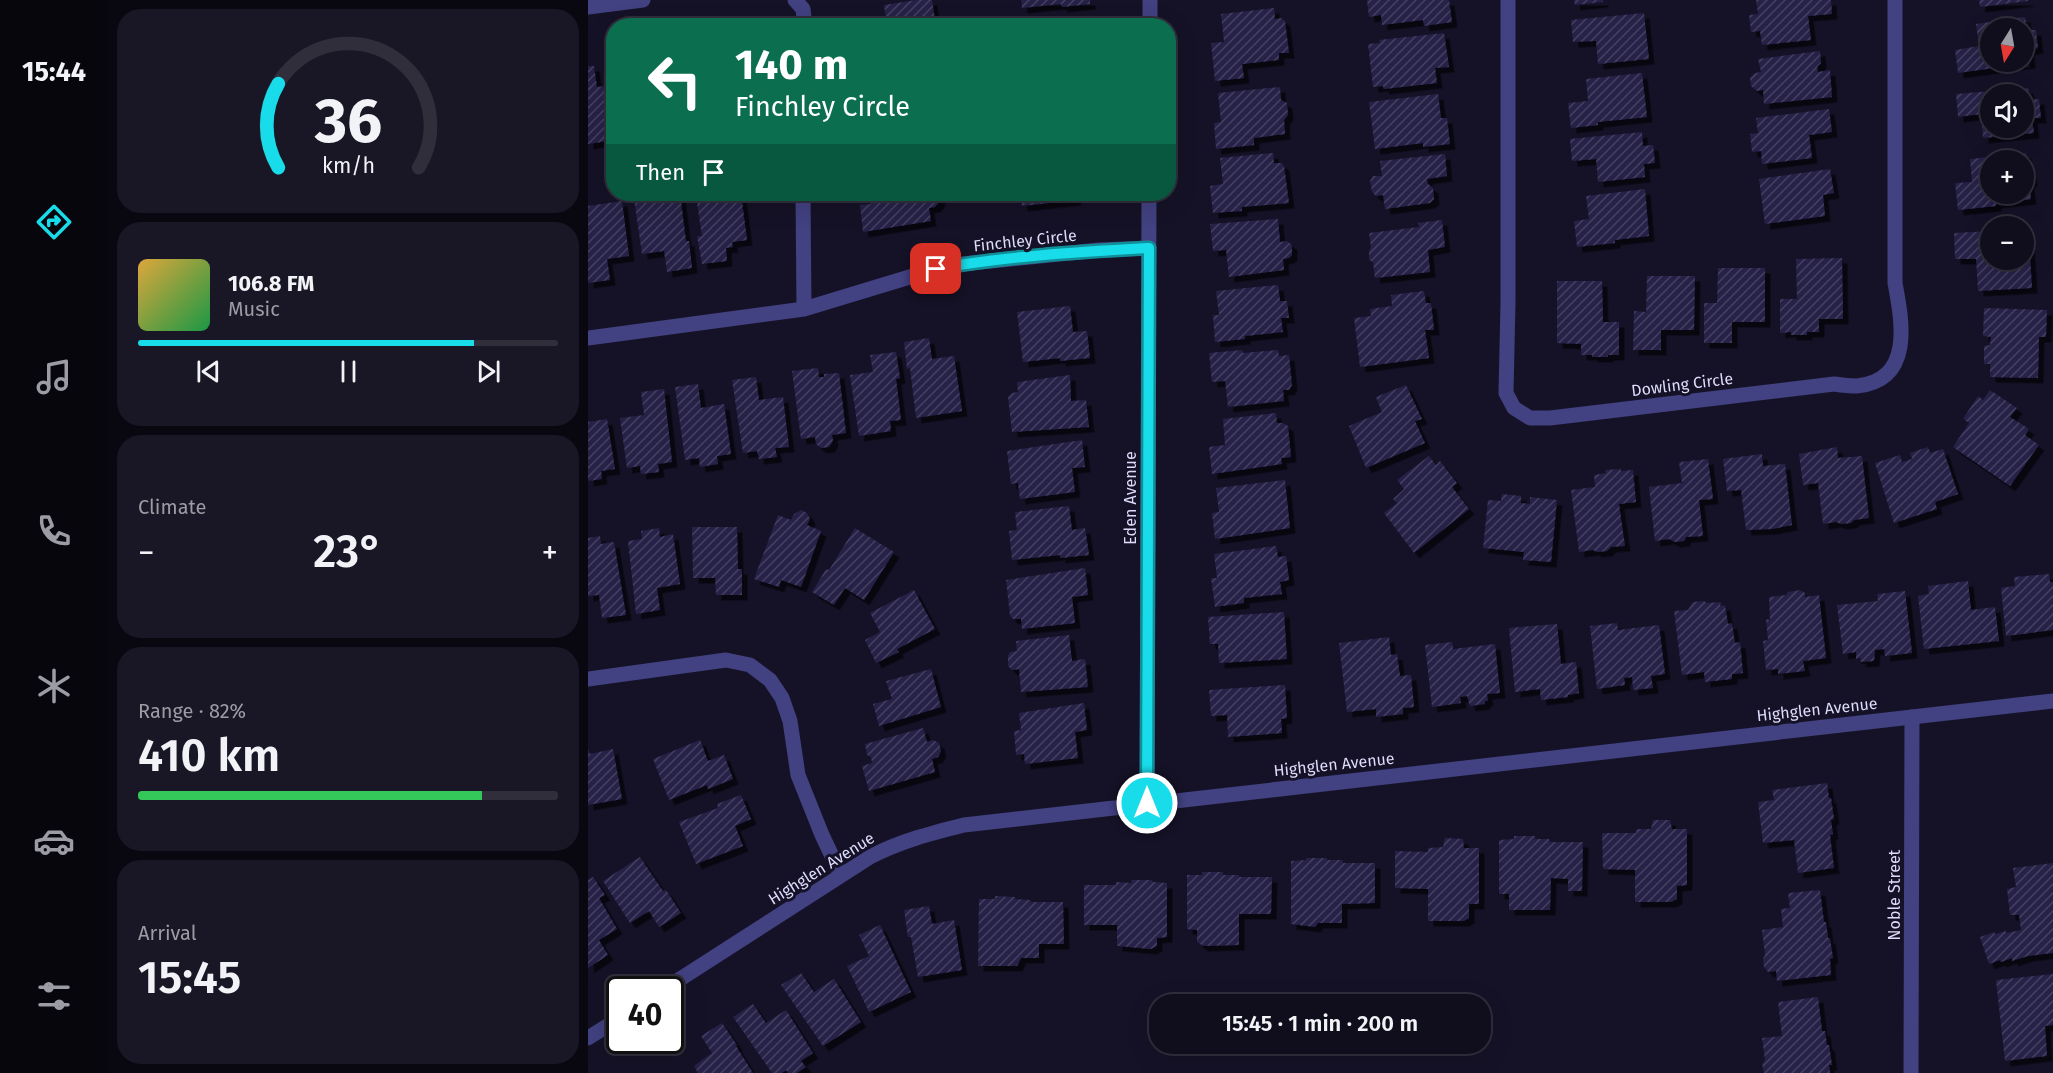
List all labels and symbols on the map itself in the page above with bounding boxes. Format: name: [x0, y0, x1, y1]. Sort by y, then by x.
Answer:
north arrow: [1980, 18, 2034, 72]
street label: Finchley Circle: [972, 226, 1078, 255]
pin: [910, 243, 961, 294]
street label: Dowling Circle: [1630, 369, 1734, 400]
street label: Eden Avenue: [1121, 451, 1140, 545]
street label: Highglen Avenue: [1756, 694, 1878, 725]
street label: Highglen Avenue: [1273, 749, 1395, 780]
position arrow: [1115, 771, 1179, 835]
street label: Highglen Avenue: [765, 828, 878, 909]
street label: Noble Street: [1885, 849, 1904, 940]
speed limit sign: 40: [606, 976, 684, 1054]

